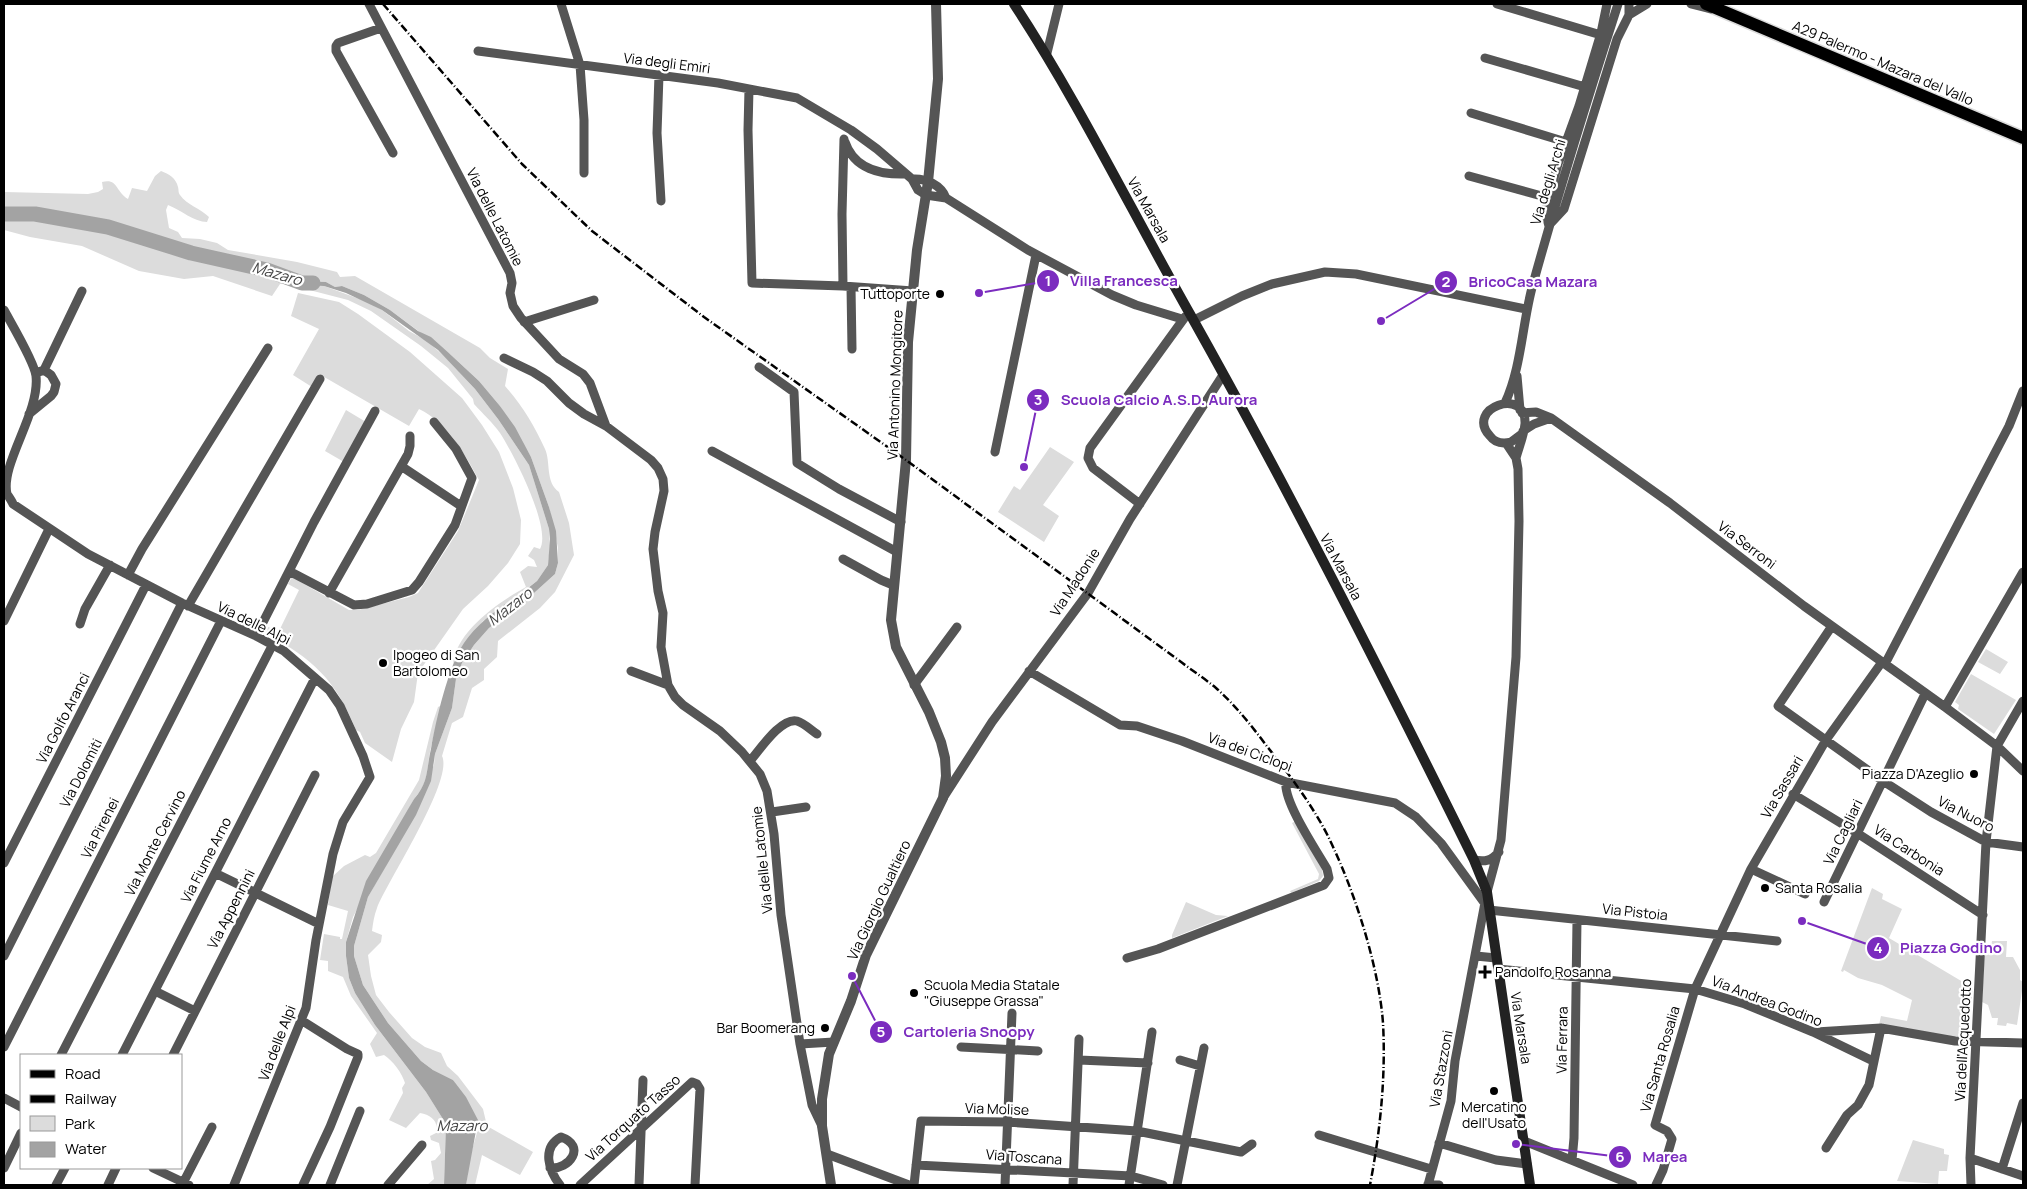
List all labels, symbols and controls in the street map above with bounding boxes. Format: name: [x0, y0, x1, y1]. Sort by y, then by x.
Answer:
street label: A29 Palermo - Mazara del Vallo: [1790, 16, 1977, 109]
street label: Via degli Emiri: [622, 48, 712, 77]
street label: Via degli Archi: [1525, 136, 1570, 227]
street label: Via delle Latomie: [462, 164, 528, 269]
street label: Via Marsala: [1124, 173, 1175, 246]
water label: Mazaro: [250, 256, 306, 291]
callout: Villa Francesca: [1035, 266, 1188, 296]
callout: BricoCasa Mazara: [1434, 267, 1608, 297]
text: 1: [1045, 270, 1051, 291]
text: Villa Francesca: [1070, 270, 1178, 291]
text: 2: [1442, 271, 1451, 292]
text: BricoCasa Mazara: [1469, 271, 1597, 292]
place label: Tuttoporte: [860, 284, 930, 303]
marker: Tuttoporte: [934, 288, 946, 300]
street label: Via Antonino Mongitore: [882, 310, 907, 460]
callout: Scuola Calcio A.S.D. Aurora: [1026, 385, 1268, 415]
text: 3: [1034, 389, 1042, 410]
text: Scuola Calcio A.S.D. Aurora: [1061, 389, 1257, 410]
street label: Via Serroni: [1714, 516, 1780, 573]
street label: Via Marsala: [1316, 530, 1367, 603]
street label: Via Madonie: [1045, 544, 1104, 620]
water label: Mazaro: [483, 582, 537, 631]
street label: Via delle Alpi: [214, 597, 294, 649]
place label: Ipogeo di San Bartolomeo: [393, 645, 479, 680]
marker: Ipogeo di San Bartolomeo: [377, 657, 389, 669]
street label: Via Golfo Aranci: [31, 669, 94, 767]
street label: Via dei Ciclopi: [1205, 727, 1295, 776]
street label: Via Dolomiti: [55, 735, 106, 811]
street label: Via Sassari: [1756, 752, 1807, 821]
place label: Piazza D'Azeglio: [1862, 764, 1964, 783]
marker: Piazza D'Azeglio: [1968, 768, 1980, 780]
street label: Via Monte Cervino: [120, 786, 190, 899]
street label: Via Nuoro: [1935, 791, 1998, 836]
street label: Via Pirenei: [76, 794, 123, 862]
street label: Via Cagliari: [1819, 796, 1867, 868]
street label: Via delle Latomie: [746, 805, 777, 915]
street label: Via Fiume Arno: [176, 814, 235, 906]
street label: Via Carbonia: [1870, 820, 1948, 880]
street label: Via Giorgio Gualtiero: [842, 837, 915, 963]
street label: Via Appennini: [202, 866, 259, 952]
place label: Santa Rosalia: [1775, 878, 1862, 897]
marker: Santa Rosalia: [1759, 882, 1771, 894]
street label: Via Pistoia: [1601, 899, 1669, 924]
callout: Piazza Godino: [1865, 933, 2012, 963]
text: 4: [1873, 937, 1883, 958]
text: Piazza Godino: [1900, 937, 2002, 958]
place label: Pandolfo Rosanna: [1495, 962, 1611, 981]
marker: Pandolfo Rosanna: [1479, 966, 1491, 978]
street label: Via Andrea Godino: [1709, 971, 1825, 1030]
place label: Scuola Media Statale "Giuseppe Grassa": [924, 975, 1060, 1010]
street label: Via dell'Acquedotto: [1950, 978, 1975, 1102]
marker: Scuola Media Statale "Giuseppe Grassa": [908, 987, 920, 999]
street label: Via Marsala: [1506, 991, 1537, 1065]
street label: Via delle Alpi: [253, 1002, 300, 1083]
street label: Via Santa Rosalia: [1635, 1004, 1684, 1114]
street label: Via Ferrara: [1551, 1006, 1572, 1074]
callout: Cartoleria Snoopy: [869, 1017, 1045, 1047]
place label: Bar Boomerang: [716, 1018, 815, 1037]
text: 5: [877, 1021, 886, 1042]
text: Cartoleria Snoopy: [903, 1021, 1035, 1042]
marker: Bar Boomerang: [819, 1022, 831, 1034]
street label: Via Stazzoni: [1424, 1029, 1457, 1109]
legend: [20, 1054, 182, 1169]
text: Road: [65, 1063, 101, 1084]
street label: Via Torquato Tasso: [581, 1070, 684, 1165]
marker: Mercatino dell'Usato: [1488, 1085, 1500, 1097]
text: Railway: [65, 1088, 117, 1109]
place label: Mercatino dell'Usato: [1461, 1097, 1527, 1132]
street label: Via Molise: [965, 1098, 1029, 1119]
text: Park: [65, 1113, 95, 1134]
water label: Mazaro: [437, 1115, 489, 1136]
text: Water: [65, 1138, 107, 1159]
callout: Marea: [1607, 1142, 1697, 1172]
street label: Via Toscana: [985, 1144, 1063, 1169]
text: 6: [1615, 1146, 1625, 1167]
text: Marea: [1643, 1146, 1687, 1167]

